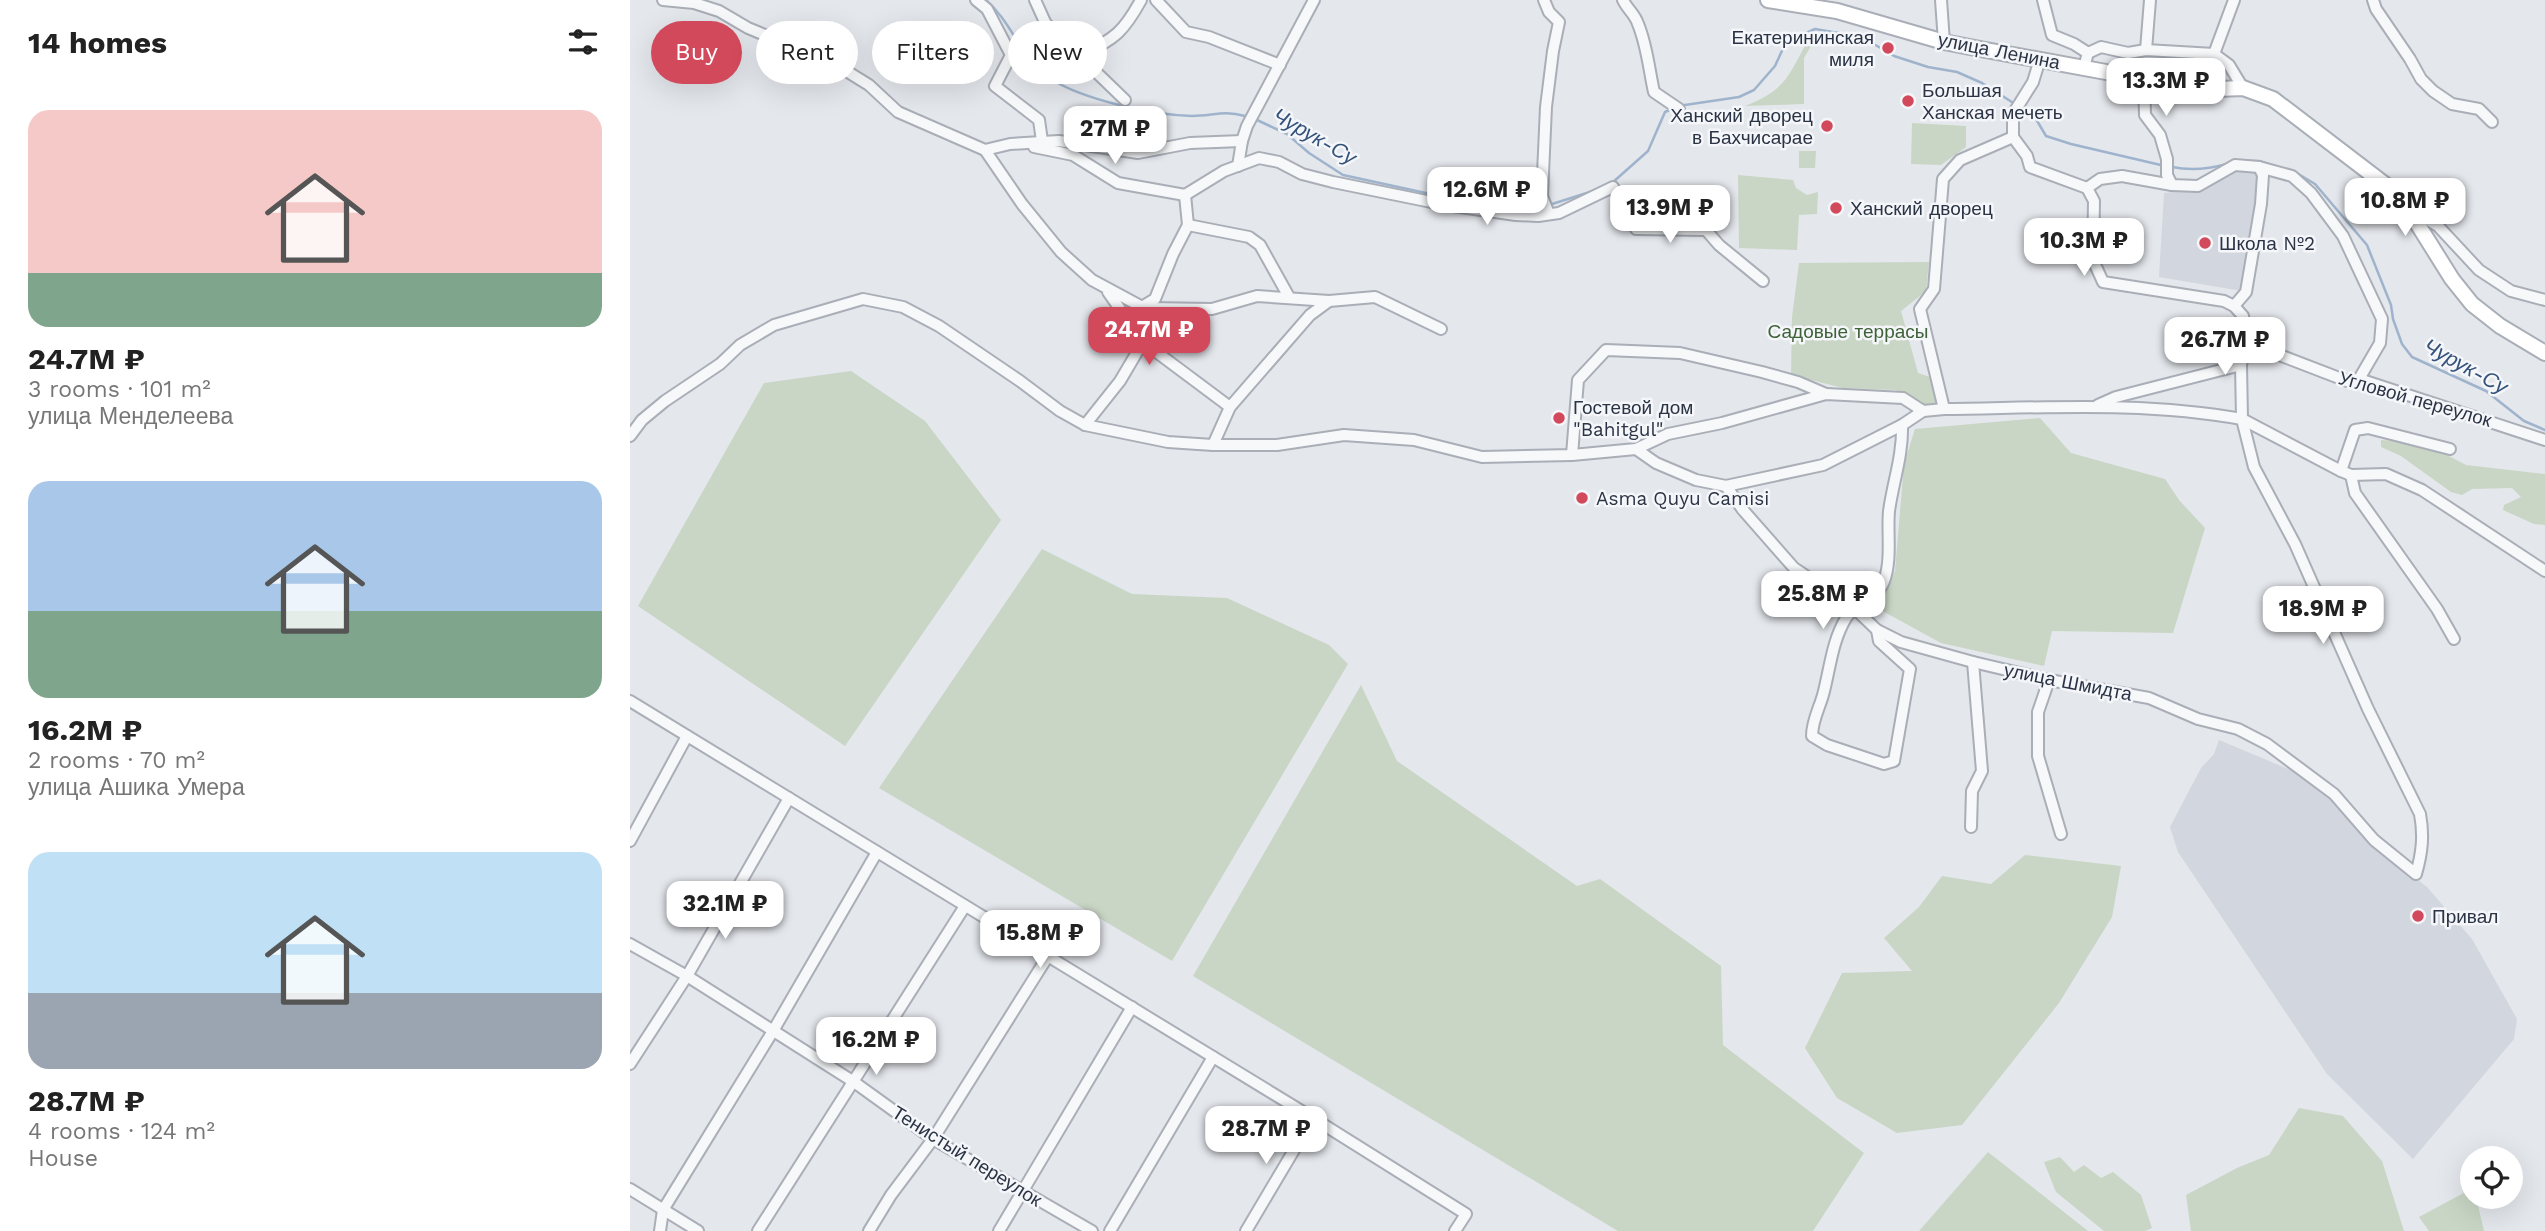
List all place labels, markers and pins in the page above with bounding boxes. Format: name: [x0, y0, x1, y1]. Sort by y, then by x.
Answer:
place label: Екатерининская миля: [1732, 26, 1874, 71]
marker: Екатерининская миля: [1880, 40, 1896, 56]
pin: 13.3M ₽: [2101, 58, 2231, 118]
place label: Большая Ханская мечеть: [1922, 79, 2063, 124]
marker: Большая Ханская мечеть: [1900, 93, 1916, 109]
place label: Ханский дворец в Бахчисарае: [1670, 104, 1813, 149]
pin: 27M ₽: [1066, 106, 1164, 166]
marker: Ханский дворец в Бахчисарае: [1819, 118, 1835, 134]
pin: 12.6M ₽: [1422, 168, 1552, 227]
pin: 10.8M ₽: [2340, 178, 2470, 238]
pin: 13.9M ₽: [1605, 186, 1735, 245]
place label: Ханский дворец: [1850, 197, 1993, 220]
marker: Ханский дворец: [1828, 200, 1844, 216]
pin: 10.3M ₽: [2019, 218, 2149, 278]
place label: Школа №2: [2219, 232, 2315, 255]
marker: Школа №2: [2197, 235, 2213, 251]
pin: 24.7M ₽: [1084, 308, 1214, 367]
pin: 26.7M ₽: [2160, 318, 2290, 377]
place label: Гостевой дом "Bahitgul": [1573, 396, 1693, 441]
marker: Гостевой дом "Bahitgul": [1551, 410, 1567, 426]
place label: Asma Quyu Camisi: [1596, 487, 1769, 510]
marker: Asma Quyu Camisi: [1574, 490, 1590, 506]
pin: 25.8M ₽: [1758, 572, 1888, 631]
pin: 18.9M ₽: [2258, 586, 2388, 646]
pin: 32.1M ₽: [660, 881, 790, 941]
place label: Привал: [2432, 905, 2498, 928]
marker: Привал: [2410, 908, 2426, 924]
pin: 15.8M ₽: [975, 911, 1105, 970]
pin: 16.2M ₽: [811, 1018, 941, 1077]
pin: 28.7M ₽: [1201, 1106, 1331, 1166]

